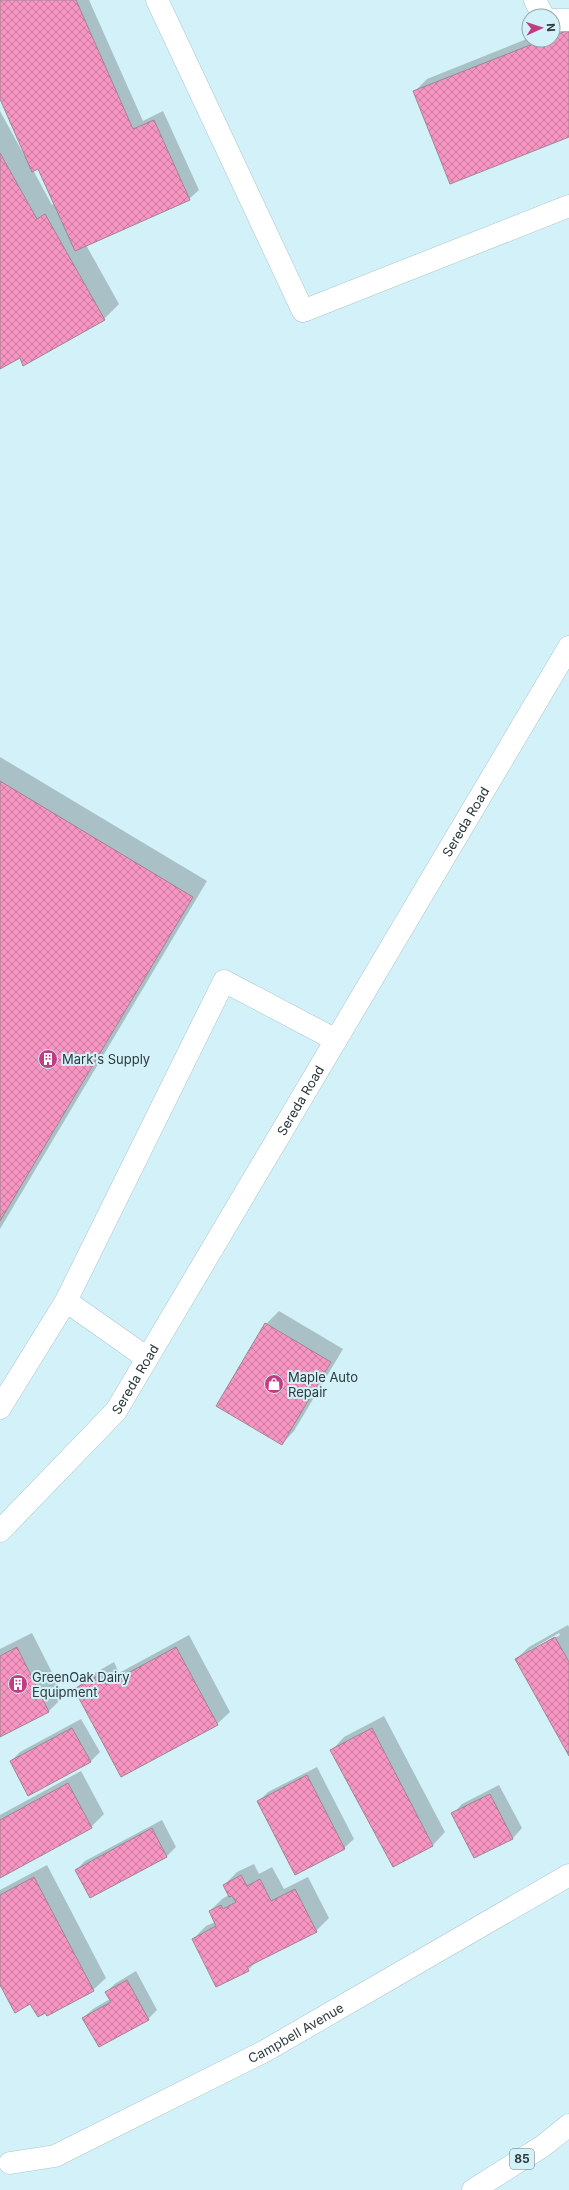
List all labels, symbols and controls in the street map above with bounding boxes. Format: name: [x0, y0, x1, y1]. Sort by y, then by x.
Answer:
north arrow: [521, 8, 561, 48]
text: N: [544, 23, 558, 32]
street label: Sereda Road: [439, 784, 492, 860]
building icon: Mark's Supply: [37, 1048, 59, 1070]
place label: Mark's Supply: [62, 1051, 150, 1067]
street label: Sereda Road: [273, 1063, 327, 1138]
street label: Sereda Road: [108, 1341, 162, 1417]
place label: Maple Auto Repair: [288, 1369, 358, 1400]
shop icon: Maple Auto Repair: [263, 1373, 285, 1395]
place label: GreenOak Dairy Equipment: [32, 1669, 129, 1700]
building icon: GreenOak Dairy Equipment: [7, 1673, 29, 1695]
street label: Campbell Avenue: [245, 1999, 346, 2066]
road number: 85: [510, 2149, 534, 2169]

